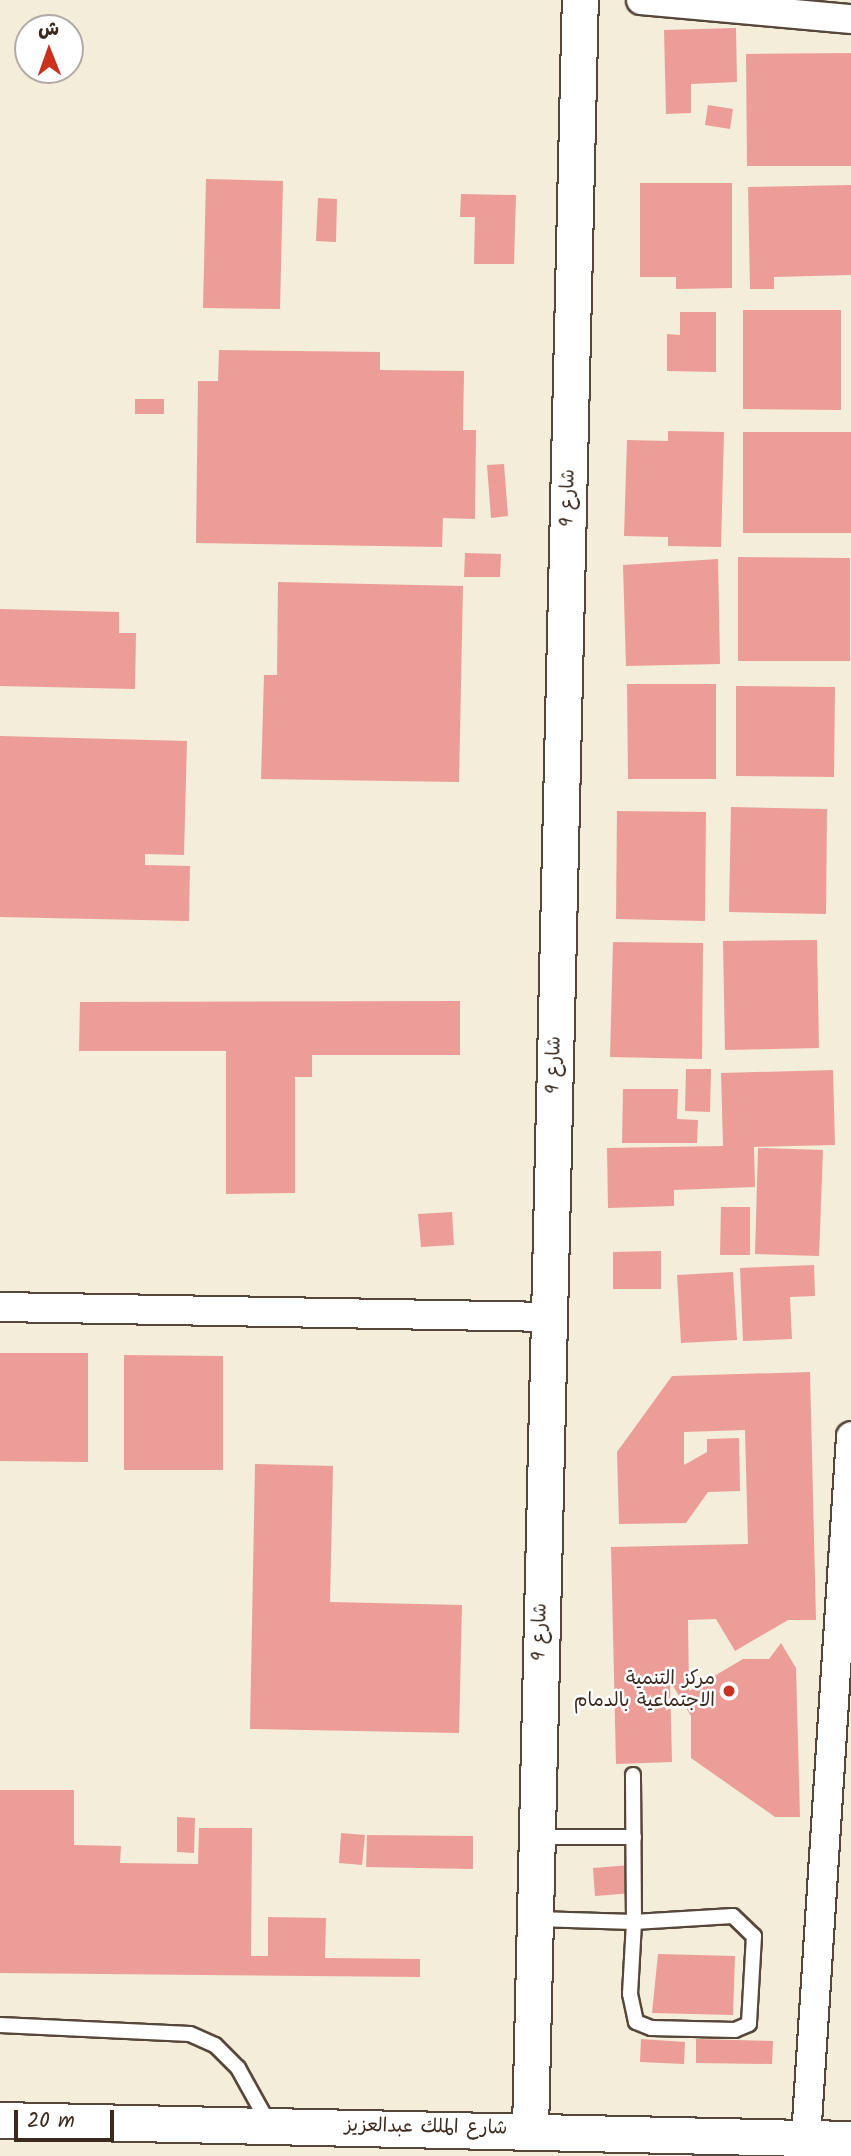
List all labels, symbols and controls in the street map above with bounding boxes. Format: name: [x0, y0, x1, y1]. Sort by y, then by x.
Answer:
north arrow: [14, 14, 84, 84]
text: ش: [38, 15, 59, 45]
street label: شارع 9: [557, 469, 581, 527]
street label: شارع 9: [543, 1036, 567, 1094]
street label: شارع 9: [529, 1603, 553, 1661]
place label: مركز التنمية الاجتماعية بالدمام: [574, 1669, 715, 1713]
marker: مركز التنمية الاجتماعية بالدمام: [721, 1683, 737, 1699]
scale bar: [18, 2096, 117, 2140]
text: 20 m: [27, 2105, 75, 2138]
street label: شارع الملك عبدالعزيز: [344, 2115, 508, 2141]

